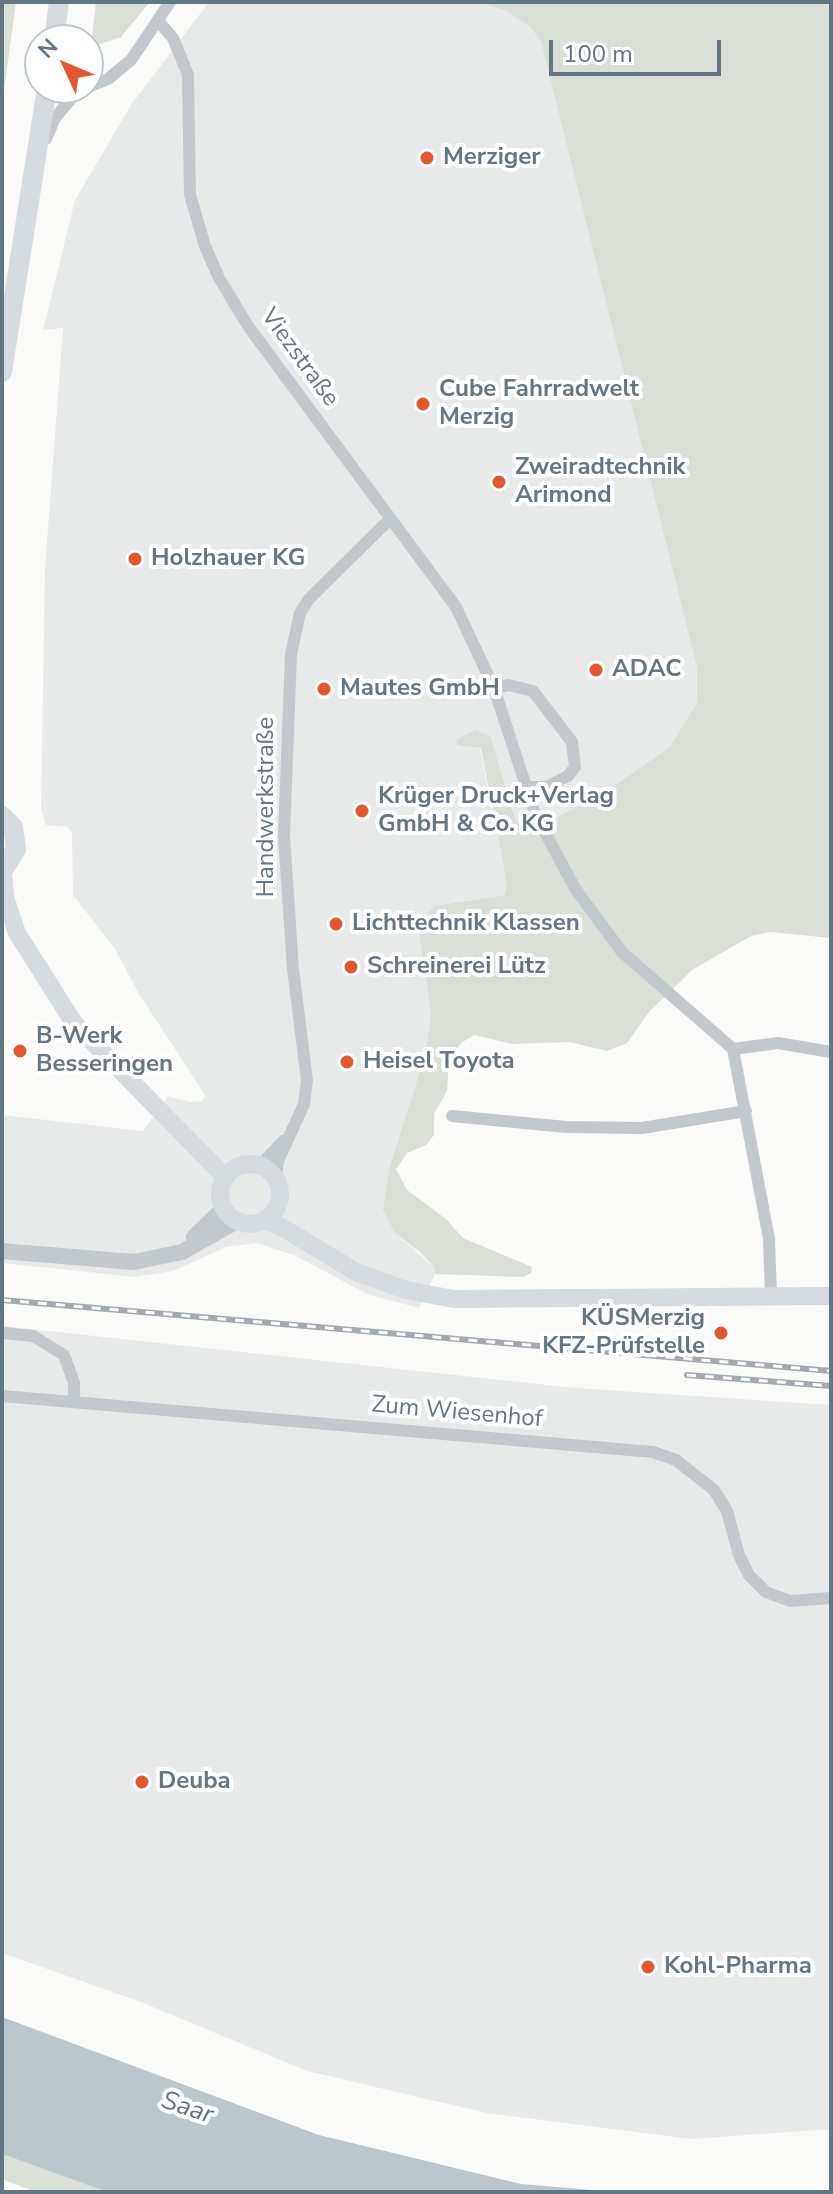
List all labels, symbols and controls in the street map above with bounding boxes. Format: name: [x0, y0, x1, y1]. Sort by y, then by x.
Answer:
north arrow: [24, 24, 104, 104]
scale bar: [553, 24, 725, 74]
text: N: [32, 32, 65, 65]
text: 100 m: [563, 38, 633, 70]
place label: Merziger: [443, 144, 541, 172]
marker: Merziger: [418, 149, 436, 167]
street label: Viezstraße: [254, 303, 344, 413]
place label: Cube Fahrradwelt Merzig: [439, 376, 639, 432]
marker: Cube Fahrradwelt Merzig: [414, 395, 432, 413]
place label: Zweiradtechnik Arimond: [515, 454, 685, 510]
marker: Zweiradtechnik Arimond: [490, 473, 508, 491]
place label: Holzhauer KG: [151, 545, 305, 573]
marker: Holzhauer KG: [126, 550, 144, 568]
place label: ADAC: [612, 656, 682, 684]
marker: ADAC: [587, 661, 605, 679]
place label: Mautes GmbH: [340, 675, 500, 703]
marker: Mautes GmbH: [315, 680, 333, 698]
street label: Handwerkstraße: [253, 717, 281, 897]
place label: Krüger Druck+Verlag GmbH & Co. KG: [378, 783, 614, 839]
marker: Krüger Druck+Verlag GmbH & Co. KG: [353, 802, 371, 820]
place label: Lichttechnik Klassen: [352, 910, 580, 938]
marker: Lichttechnik Klassen: [327, 915, 345, 933]
place label: Schreinerei Lütz: [367, 953, 546, 981]
marker: Schreinerei Lütz: [342, 958, 360, 976]
place label: B-Werk Besseringen: [36, 1023, 173, 1079]
marker: B-Werk Besseringen: [11, 1042, 29, 1060]
place label: Heisel Toyota: [363, 1048, 515, 1076]
marker: Heisel Toyota: [338, 1053, 356, 1071]
place label: KÜSMerzig KFZ-Prüfstelle: [542, 1305, 705, 1361]
marker: KÜSMerzig KFZ-Prüfstelle: [712, 1324, 730, 1342]
street label: Zum Wiesenhof: [370, 1391, 544, 1435]
place label: Deuba: [158, 1768, 231, 1796]
marker: Deuba: [133, 1773, 151, 1791]
place label: Kohl-Pharma: [664, 1953, 812, 1981]
marker: Kohl-Pharma: [639, 1958, 657, 1976]
water label: Saar: [157, 2086, 217, 2132]

